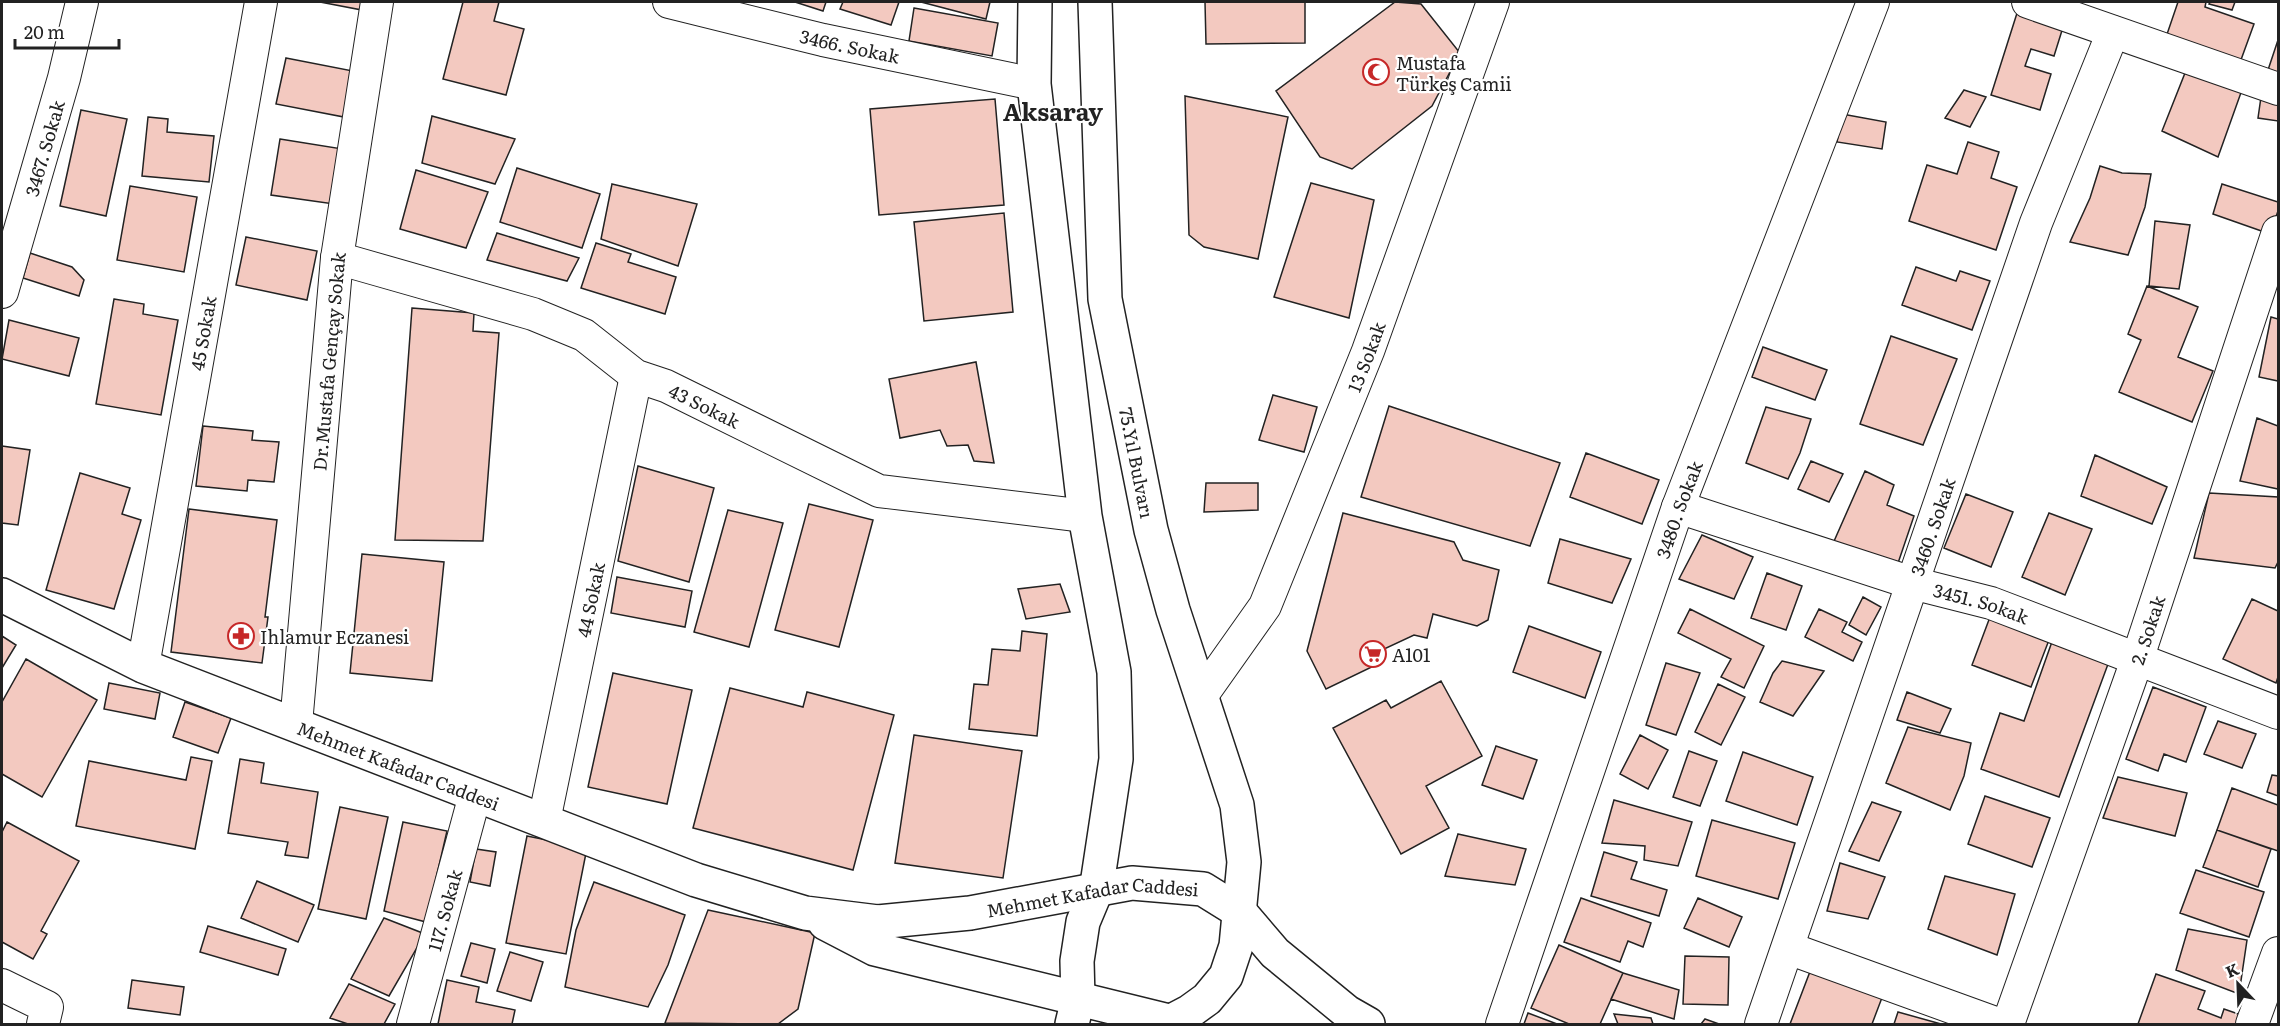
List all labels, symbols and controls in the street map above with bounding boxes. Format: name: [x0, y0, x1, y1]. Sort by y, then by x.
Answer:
scale bar: [15, 12, 118, 50]
text: 20 m: [24, 18, 65, 45]
street label: 3466. Sokak: [797, 21, 903, 69]
place label: Mustafa Türkeş Camii: [1396, 49, 1511, 97]
mosque icon: Mustafa Türkeş Camii: [1361, 57, 1391, 87]
district label: Aksaray: [1003, 93, 1103, 128]
street label: 3467. Sokak: [17, 96, 71, 199]
street label: Dr.Mustafa Gençay Sokak: [305, 249, 351, 472]
street label: 45 Sokak: [182, 293, 222, 373]
street label: 13 Sokak: [1339, 317, 1391, 396]
street label: 43 Sokak: [665, 376, 746, 434]
street label: 75.Yıl Bulvarı: [1113, 405, 1162, 520]
street label: 3480. Sokak: [1648, 455, 1709, 562]
street label: 3460. Sokak: [1902, 473, 1961, 579]
street label: 44 Sokak: [569, 559, 611, 640]
street label: 3451. Sokak: [1931, 576, 2034, 630]
street label: 2. Sokak: [2123, 591, 2171, 668]
pharmacy icon: Ihlamur Eczanesi: [226, 621, 256, 651]
place label: Ihlamur Eczanesi: [260, 623, 409, 650]
supermarket icon: A101: [1358, 639, 1388, 669]
place label: A101: [1392, 641, 1430, 668]
street label: Mehmet Kafadar Caddesi: [294, 714, 504, 816]
street label: 117. Sokak: [420, 865, 468, 954]
street label: Mehmet Kafadar Caddesi: [984, 870, 1200, 923]
north arrow: [2208, 954, 2268, 1014]
text: K: [2221, 956, 2243, 983]

